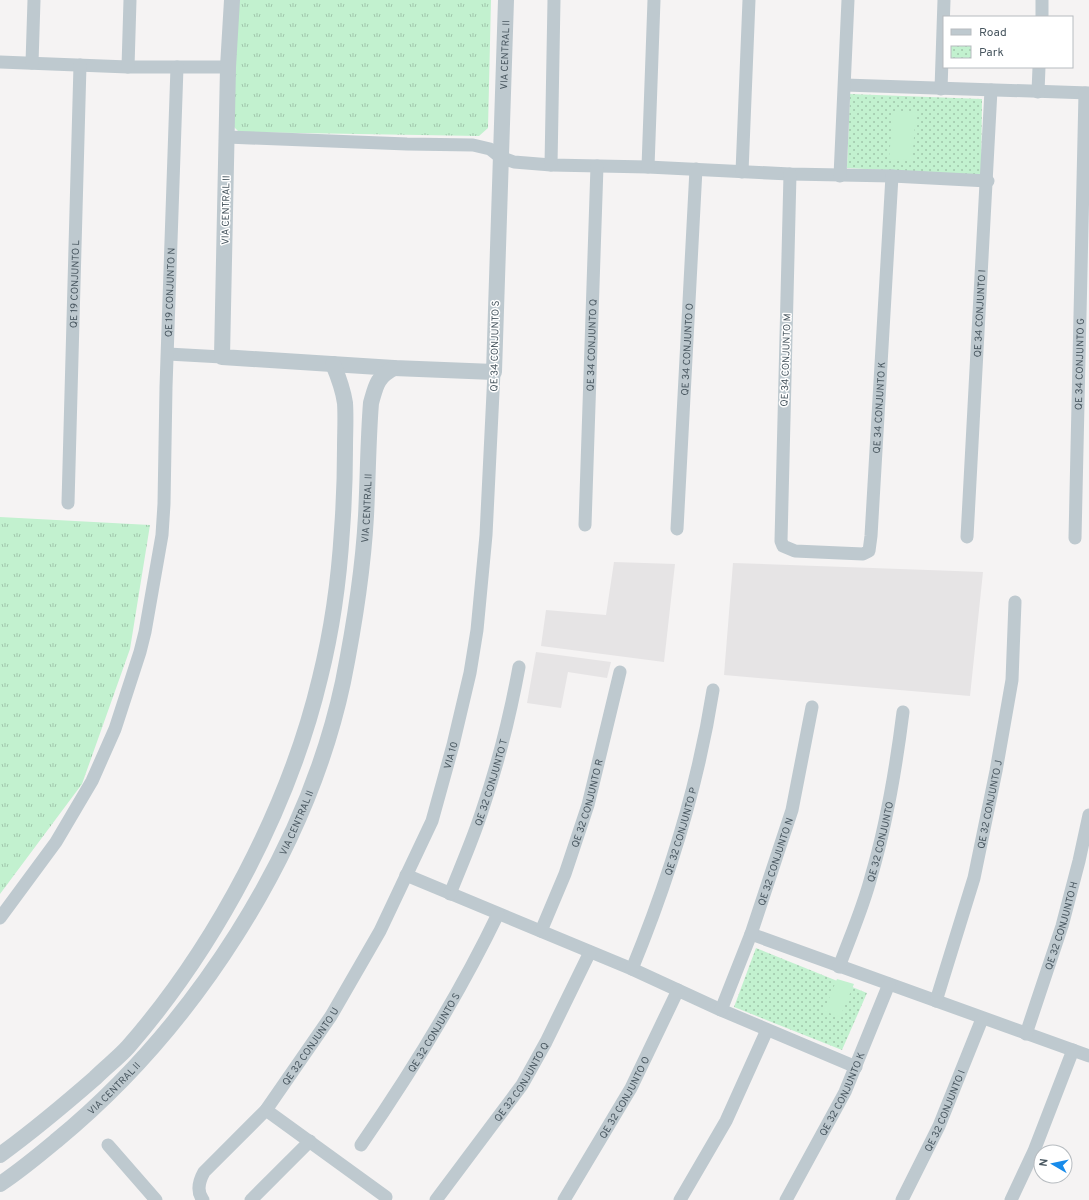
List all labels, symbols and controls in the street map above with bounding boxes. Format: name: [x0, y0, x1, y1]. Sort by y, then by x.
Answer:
legend: [943, 16, 1073, 68]
street label: VIA CENTRAL II: [498, 20, 513, 90]
text: Road: [979, 25, 1007, 41]
text: Park: [979, 45, 1004, 61]
street label: VIA CENTRAL II: [219, 175, 234, 245]
street label: QE 19 CONJUNTO L: [68, 239, 83, 328]
street label: QE 19 CONJUNTO N: [163, 247, 179, 337]
street label: QE 34 CONJUNTO I: [972, 269, 989, 358]
street label: QE 34 CONJUNTO Q: [584, 299, 601, 392]
street label: QE 34 CONJUNTO S: [488, 300, 503, 392]
street label: QE 34 CONJUNTO O: [679, 303, 697, 396]
street label: QE 34 CONJUNTO M: [778, 313, 795, 407]
street label: QE 34 CONJUNTO G: [1073, 318, 1088, 410]
street label: QE 34 CONJUNTO K: [871, 361, 889, 454]
street label: VIA CENTRAL II: [359, 473, 376, 543]
street label: QE 32 CONJUNTO T: [472, 737, 511, 828]
street label: VIA 10: [442, 740, 462, 771]
street label: QE 32 CONJUNTO R: [569, 758, 607, 850]
street label: QE 32 CONJUNTO J: [975, 759, 1006, 850]
street label: QE 32 CONJUNTO P: [662, 786, 701, 878]
street label: VIA CENTRAL II: [277, 789, 317, 858]
street label: QE 32 CONJUNTO: [865, 800, 897, 884]
street label: QE 32 CONJUNTO N: [756, 816, 797, 908]
street label: QE 32 CONJUNTO H: [1043, 880, 1081, 972]
street label: QE 32 CONJUNTO S: [406, 991, 464, 1075]
street label: QE 32 CONJUNTO U: [280, 1006, 342, 1089]
street label: QE 32 CONJUNTO Q: [492, 1040, 553, 1125]
street label: QE 32 CONJUNTO K: [817, 1050, 869, 1139]
street label: QE 32 CONJUNTO O: [597, 1055, 653, 1142]
street label: VIA CENTRAL II: [85, 1060, 144, 1118]
street label: QE 32 CONJUNTO I: [922, 1068, 969, 1154]
north arrow: [1033, 1144, 1073, 1184]
text: N: [1037, 1158, 1052, 1168]

